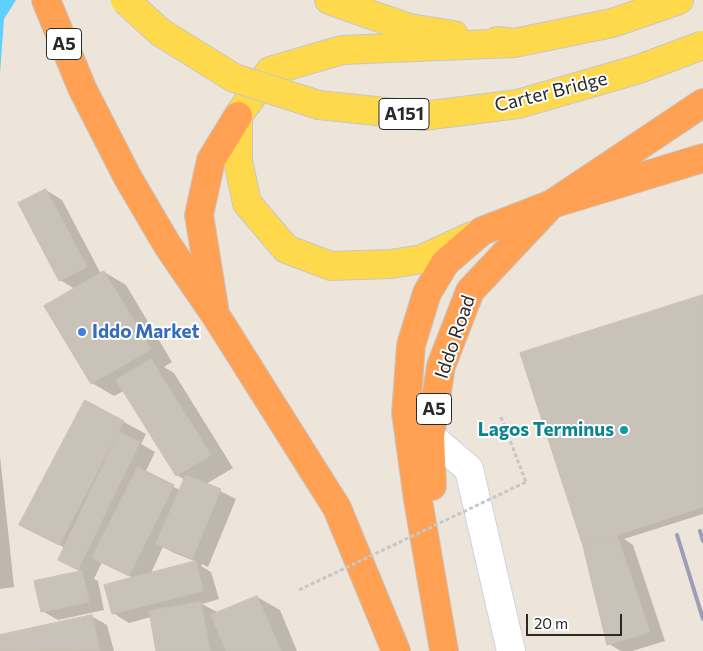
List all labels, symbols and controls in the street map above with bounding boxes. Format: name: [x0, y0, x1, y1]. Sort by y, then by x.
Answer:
road number: A5: [46, 29, 82, 60]
street label: Carter Bridge: [492, 67, 610, 117]
road number: A151: [379, 98, 429, 130]
street label: Iddo Road: [430, 292, 480, 382]
place label: Iddo Market: [92, 321, 200, 343]
marker: Iddo Market: [76, 326, 88, 338]
road number: A5: [416, 394, 452, 424]
place label: Lagos Terminus: [478, 419, 614, 441]
marker: Lagos Terminus: [618, 424, 630, 436]
scale bar: [528, 604, 624, 636]
text: 20 m: [534, 614, 568, 632]

